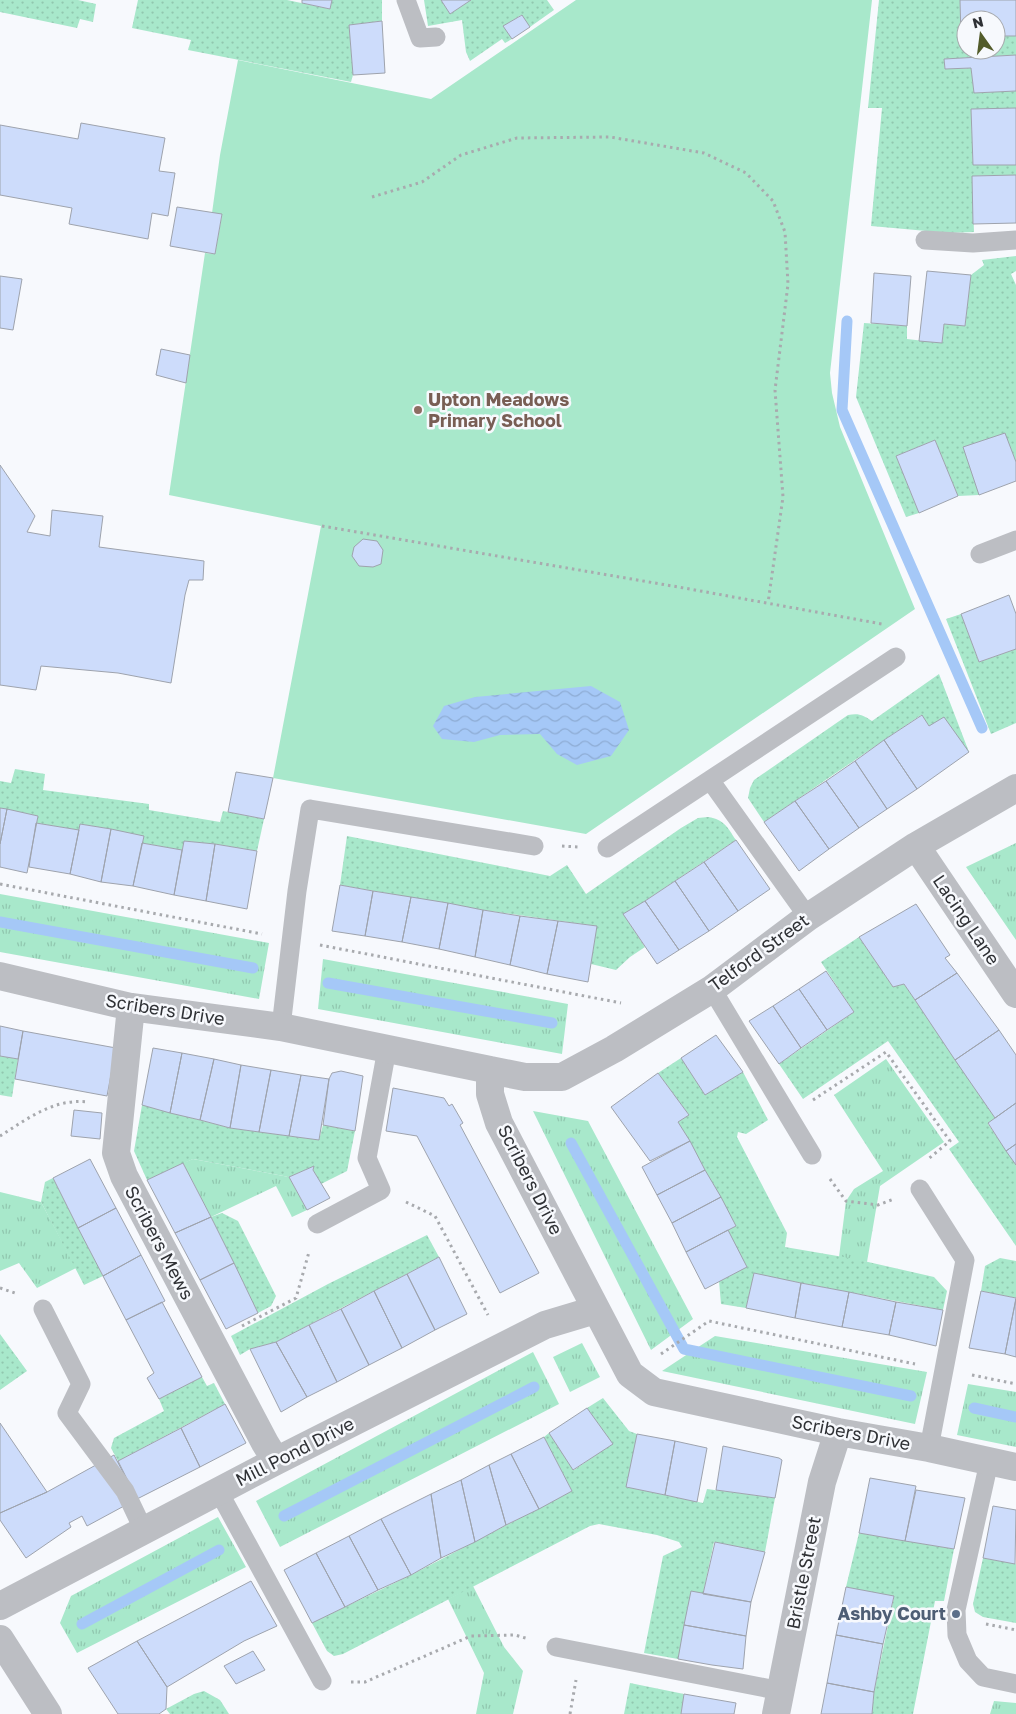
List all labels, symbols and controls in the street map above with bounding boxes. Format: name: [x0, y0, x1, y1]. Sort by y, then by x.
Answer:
north arrow: [956, 10, 1006, 60]
text: N: [971, 12, 985, 31]
place label: Upton Meadows Primary School: [428, 388, 569, 431]
marker: Upton Meadows Primary School: [412, 404, 424, 416]
street label: Lacing Lane: [929, 870, 1005, 969]
street label: Telford Street: [704, 909, 813, 996]
street label: Scribers Drive: [104, 989, 226, 1029]
street label: Scribers Drive: [494, 1121, 568, 1238]
street label: Scribers Mews: [121, 1182, 199, 1303]
street label: Scribers Drive: [790, 1410, 912, 1454]
street label: Mill Pond Drive: [232, 1412, 357, 1490]
street label: Bristle Street: [781, 1515, 825, 1631]
place label: Ashby Court: [837, 1602, 946, 1624]
marker: Ashby Court: [950, 1608, 962, 1620]

